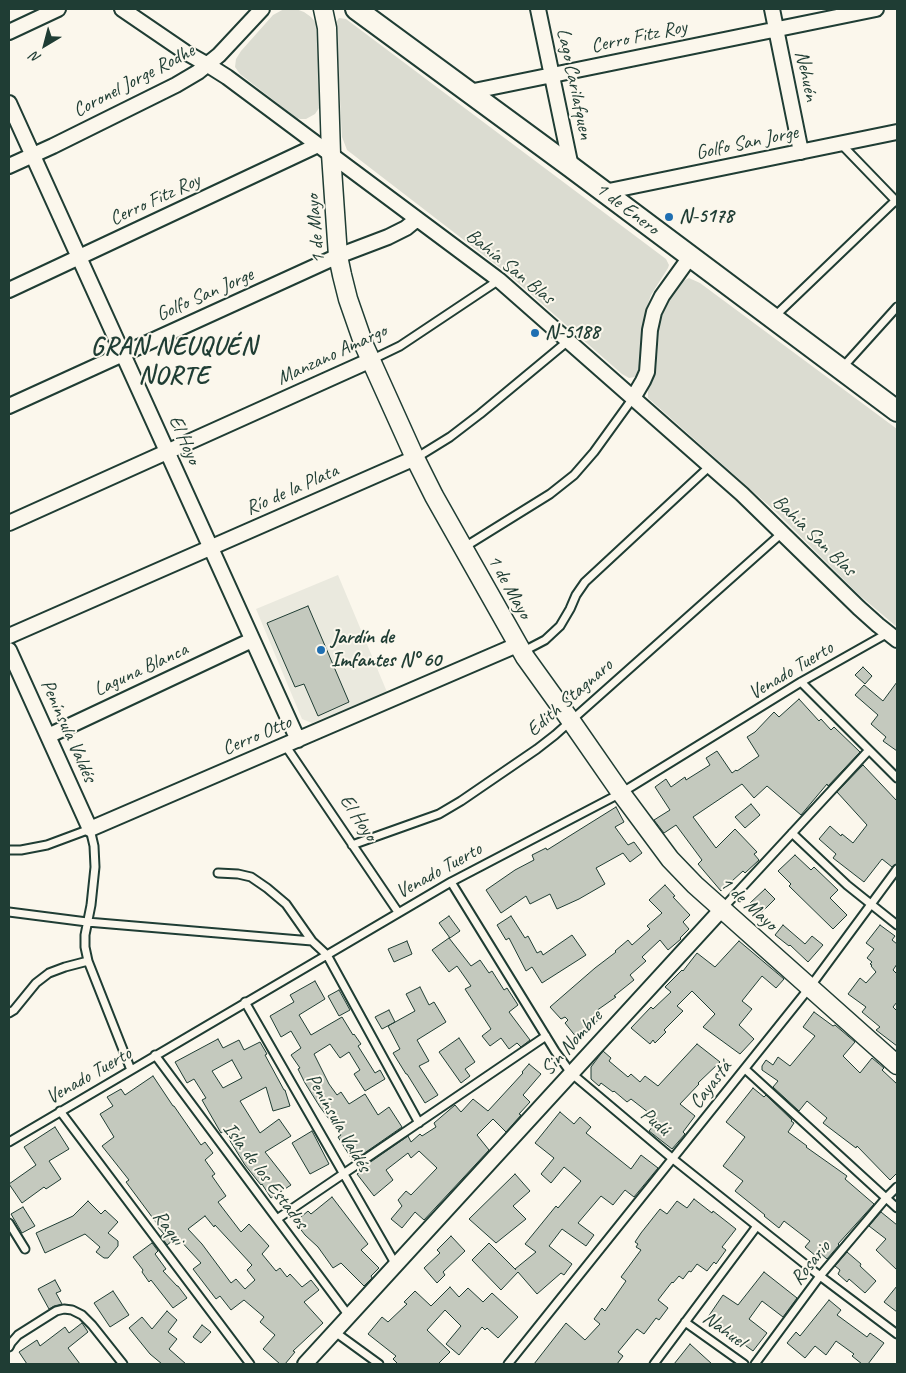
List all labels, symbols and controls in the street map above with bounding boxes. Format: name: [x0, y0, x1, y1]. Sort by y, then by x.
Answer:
street label: Cerro Fitz Roy: [589, 15, 689, 59]
north arrow: [20, 20, 70, 70]
street label: Lago Carilafquen: [551, 26, 597, 142]
street label: Coronel Jorge Rodhe: [69, 39, 199, 123]
text: N: [27, 48, 44, 67]
street label: Nehuén: [789, 49, 823, 103]
street label: Golfo San Jorge: [694, 120, 800, 166]
street label: Cerro Fitz Roy: [106, 169, 204, 231]
street label: 1 de Enero: [590, 177, 664, 241]
street label: 1 de Mayo: [301, 193, 331, 265]
place label: N-5178: [679, 205, 733, 229]
marker: N-5178: [663, 211, 675, 223]
street label: Bahía San Blas: [461, 224, 559, 310]
street label: Golfo San Jorge: [153, 263, 257, 327]
street label: Manzano Amargo: [273, 319, 391, 391]
place label: N-5188: [545, 321, 600, 345]
marker: N-5188: [529, 327, 541, 339]
district label: GRAN NEUQUÉN NORTE: [90, 332, 258, 391]
street label: El Hoyo: [163, 412, 205, 468]
street label: Río de la Plata: [242, 459, 342, 521]
street label: Bahía San Blas: [767, 490, 861, 582]
street label: 1 de Mayo: [482, 551, 536, 623]
place label: Jardín de Imfantes N° 60: [331, 626, 441, 673]
street label: Venado Tuerto: [744, 636, 838, 706]
street label: Laguna Blanca: [90, 638, 192, 702]
marker: Jardín de Imfantes N° 60: [315, 644, 327, 656]
street label: Edith Stagnaro: [522, 654, 618, 742]
street label: Península Valdés: [35, 676, 101, 786]
street label: Cerro Otto: [219, 711, 295, 761]
street label: El Hoyo: [334, 790, 382, 846]
street label: Venado Tuerto: [392, 838, 486, 904]
street label: 1 de Mayo: [714, 872, 782, 936]
street label: Sin Nombre: [536, 1005, 608, 1081]
street label: Venado Tuerto: [42, 1042, 136, 1110]
street label: Cayastá: [685, 1056, 737, 1114]
street label: Península Valdés: [300, 1070, 376, 1176]
street label: Pudú: [635, 1103, 675, 1141]
street label: Isla de los Estados: [217, 1118, 313, 1234]
street label: Raqui: [147, 1206, 189, 1250]
street label: Rosario: [786, 1236, 836, 1290]
street label: Nahuel: [698, 1306, 750, 1354]

